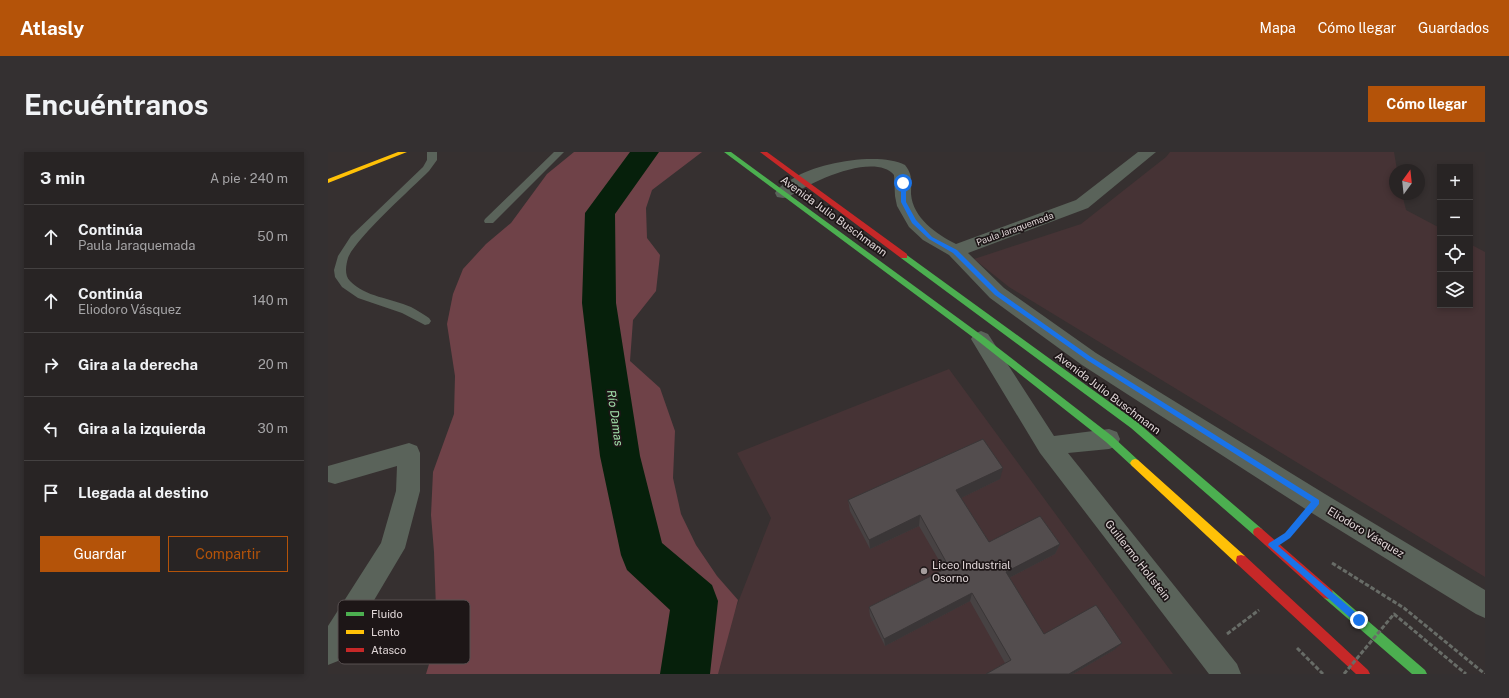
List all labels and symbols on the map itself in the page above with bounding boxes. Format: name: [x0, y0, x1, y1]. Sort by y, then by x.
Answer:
north arrow: [1389, 164, 1425, 200]
street label: Avenida Julio Buschmann: [778, 173, 890, 259]
route start: [894, 174, 912, 192]
street label: Paula Jaraquemada: [975, 209, 1055, 248]
street label: Avenida Julio Buschmann: [1053, 350, 1163, 436]
water label: Río Damas: [604, 389, 626, 447]
street label: Eliodoro Vásquez: [1325, 504, 1407, 560]
street label: Guillermo Hollstein: [1103, 518, 1173, 602]
place label: Liceo Industrial Osorno: [932, 559, 1011, 584]
marker: Liceo Industrial Osorno: [919, 566, 929, 576]
legend: [338, 600, 470, 664]
text: Fluido: [371, 608, 403, 620]
route end: [1350, 611, 1368, 629]
text: Lento: [371, 626, 400, 638]
text: Atasco: [371, 644, 406, 656]

